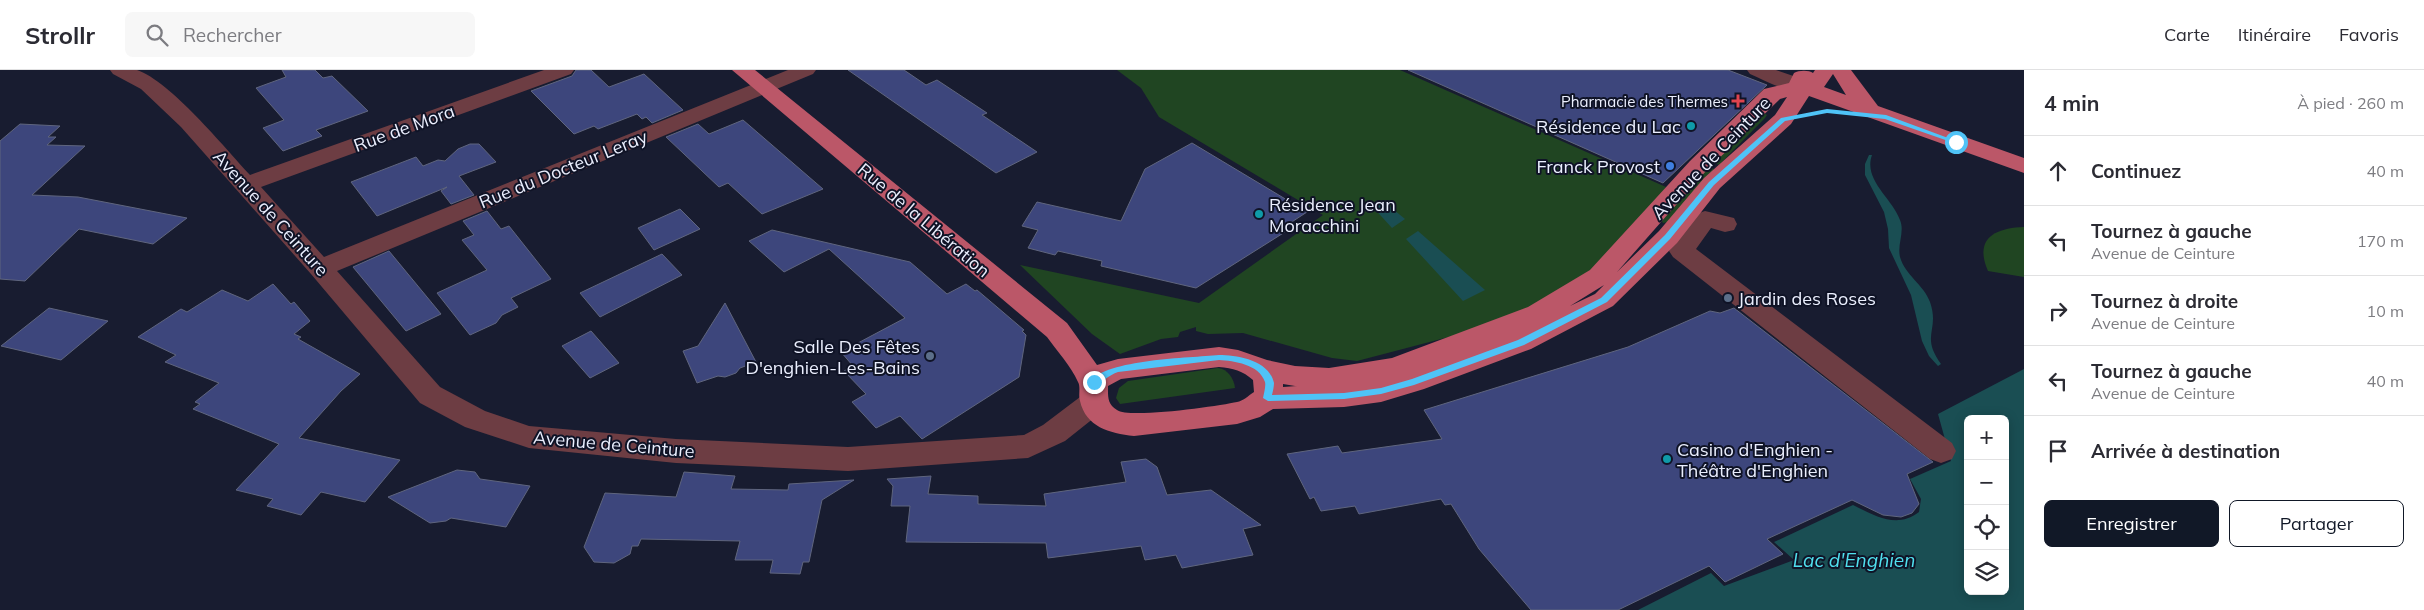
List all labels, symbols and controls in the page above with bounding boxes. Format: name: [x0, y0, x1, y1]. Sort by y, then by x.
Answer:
search box: [125, 12, 475, 57]
text: Strollr: [25, 20, 95, 50]
icon: search: [143, 21, 171, 49]
text: Rechercher: [183, 23, 282, 47]
text: Carte: [2164, 23, 2210, 46]
text: Itinéraire: [2238, 23, 2311, 46]
text: Favoris: [2339, 23, 2399, 46]
text: 4 min: [2044, 90, 2099, 116]
place label: Pharmacie des Thermes: [1561, 92, 1728, 111]
street label: Avenue de Ceinture: [1646, 92, 1776, 224]
text: À pied · 260 m: [2297, 93, 2404, 113]
marker: Pharmacie des Thermes: [1732, 95, 1744, 107]
street label: Rue de Mora: [350, 99, 458, 157]
place label: Résidence du Lac: [1536, 115, 1681, 138]
marker: Résidence du Lac: [1685, 120, 1697, 132]
street label: Rue du Docteur Leray: [475, 125, 651, 213]
route start: [1945, 131, 1968, 154]
street label: Avenue de Ceinture: [208, 145, 334, 281]
place label: Franck Provost: [1536, 155, 1660, 178]
icon: ahead: [2044, 157, 2072, 185]
street label: Rue de la Libération: [853, 158, 995, 282]
text: Continuez: [2091, 159, 2181, 183]
marker: Franck Provost: [1664, 160, 1676, 172]
text: 40 m: [2367, 161, 2404, 181]
place label: Résidence Jean Moracchini: [1269, 193, 1396, 237]
marker: Résidence Jean Moracchini: [1253, 208, 1265, 220]
text: Tournez à gauche: [2091, 219, 2252, 243]
icon: left: [2044, 227, 2072, 255]
text: 170 m: [2357, 231, 2404, 251]
text: Avenue de Ceinture: [2091, 243, 2235, 263]
place label: Jardin des Roses: [1738, 287, 1876, 310]
text: Tournez à droite: [2091, 289, 2238, 313]
marker: Jardin des Roses: [1722, 292, 1734, 304]
icon: right: [2044, 297, 2072, 325]
text: 10 m: [2367, 301, 2404, 321]
text: Avenue de Ceinture: [2091, 313, 2235, 333]
place label: Salle Des Fêtes D'enghien-Les-Bains: [746, 335, 920, 379]
marker: Salle Des Fêtes D'enghien-Les-Bains: [924, 350, 936, 362]
text: Tournez à gauche: [2091, 359, 2252, 383]
icon: left: [2044, 367, 2072, 395]
route end: [1083, 371, 1106, 394]
text: 40 m: [2367, 371, 2404, 391]
text: Avenue de Ceinture: [2091, 383, 2235, 403]
map controls: [1964, 415, 2009, 595]
button: +: [1964, 415, 2009, 460]
street label: Avenue de Ceinture: [532, 425, 696, 463]
icon: arrive: [2044, 437, 2072, 465]
place label: Casino d'Enghien - Théâtre d'Enghien: [1677, 438, 1833, 482]
text: Arrivée à destination: [2091, 439, 2280, 463]
marker: Casino d'Enghien - Théâtre d'Enghien: [1661, 453, 1673, 465]
button: −: [1964, 460, 2009, 505]
button: Enregistrer: [2044, 500, 2219, 547]
button: Partager: [2229, 500, 2404, 547]
button: locate: [1964, 505, 2009, 550]
water label: Lac d'Enghien: [1793, 548, 1915, 572]
button: layers: [1964, 550, 2009, 595]

